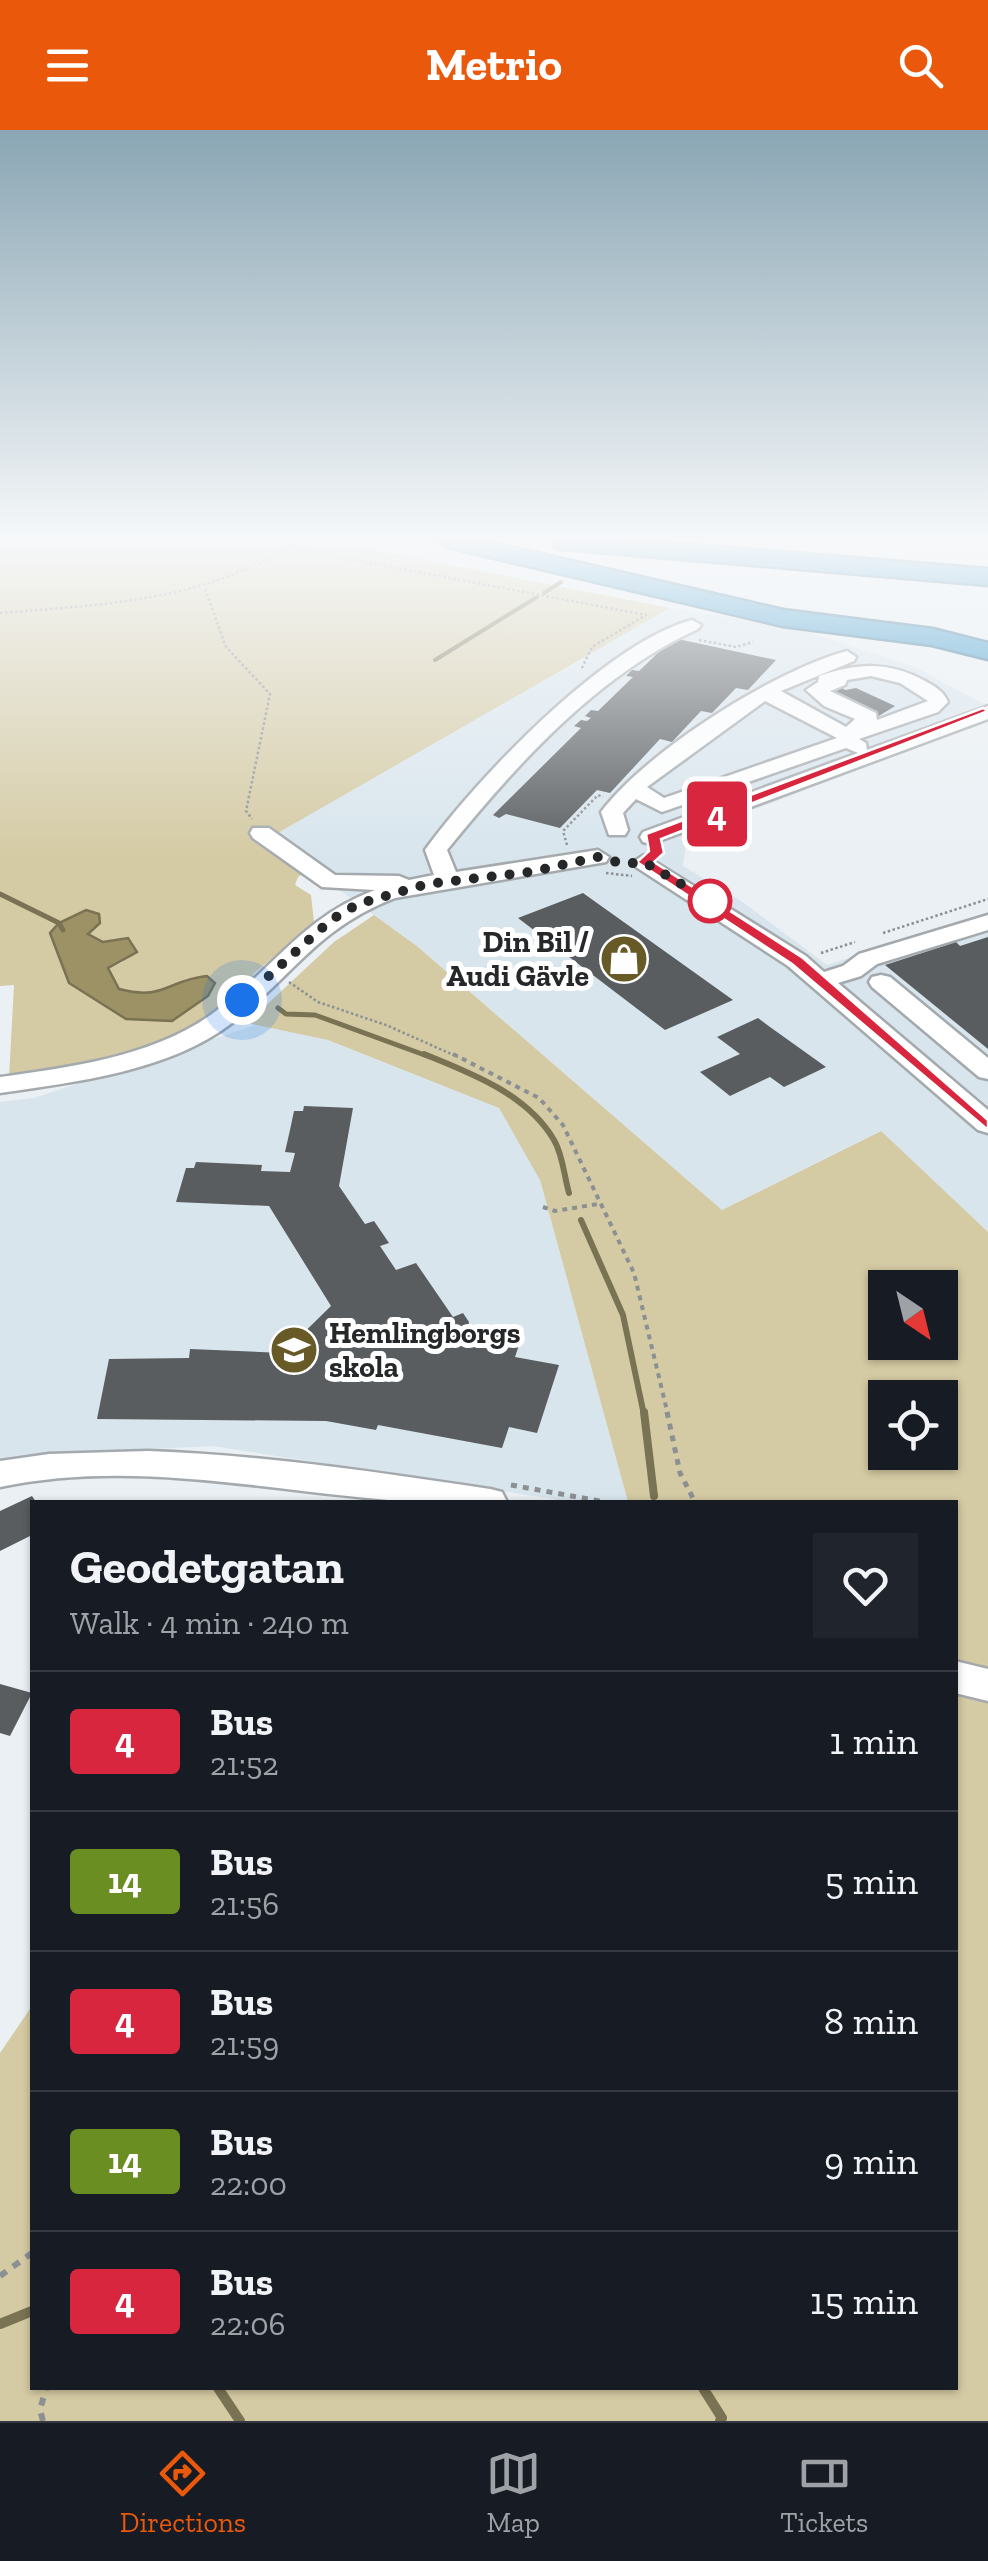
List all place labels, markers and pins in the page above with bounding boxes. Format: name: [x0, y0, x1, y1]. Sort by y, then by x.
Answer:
unlabelled marker: [689, 880, 731, 922]
place label: Din Bil / Audi Gävle: [446, 924, 589, 994]
shop icon: Din Bil / Audi Gävle: [598, 933, 650, 985]
place label: Hemlingborgs skola: [329, 1315, 521, 1385]
school or university icon: Hemlingborgs skola: [268, 1324, 320, 1376]

